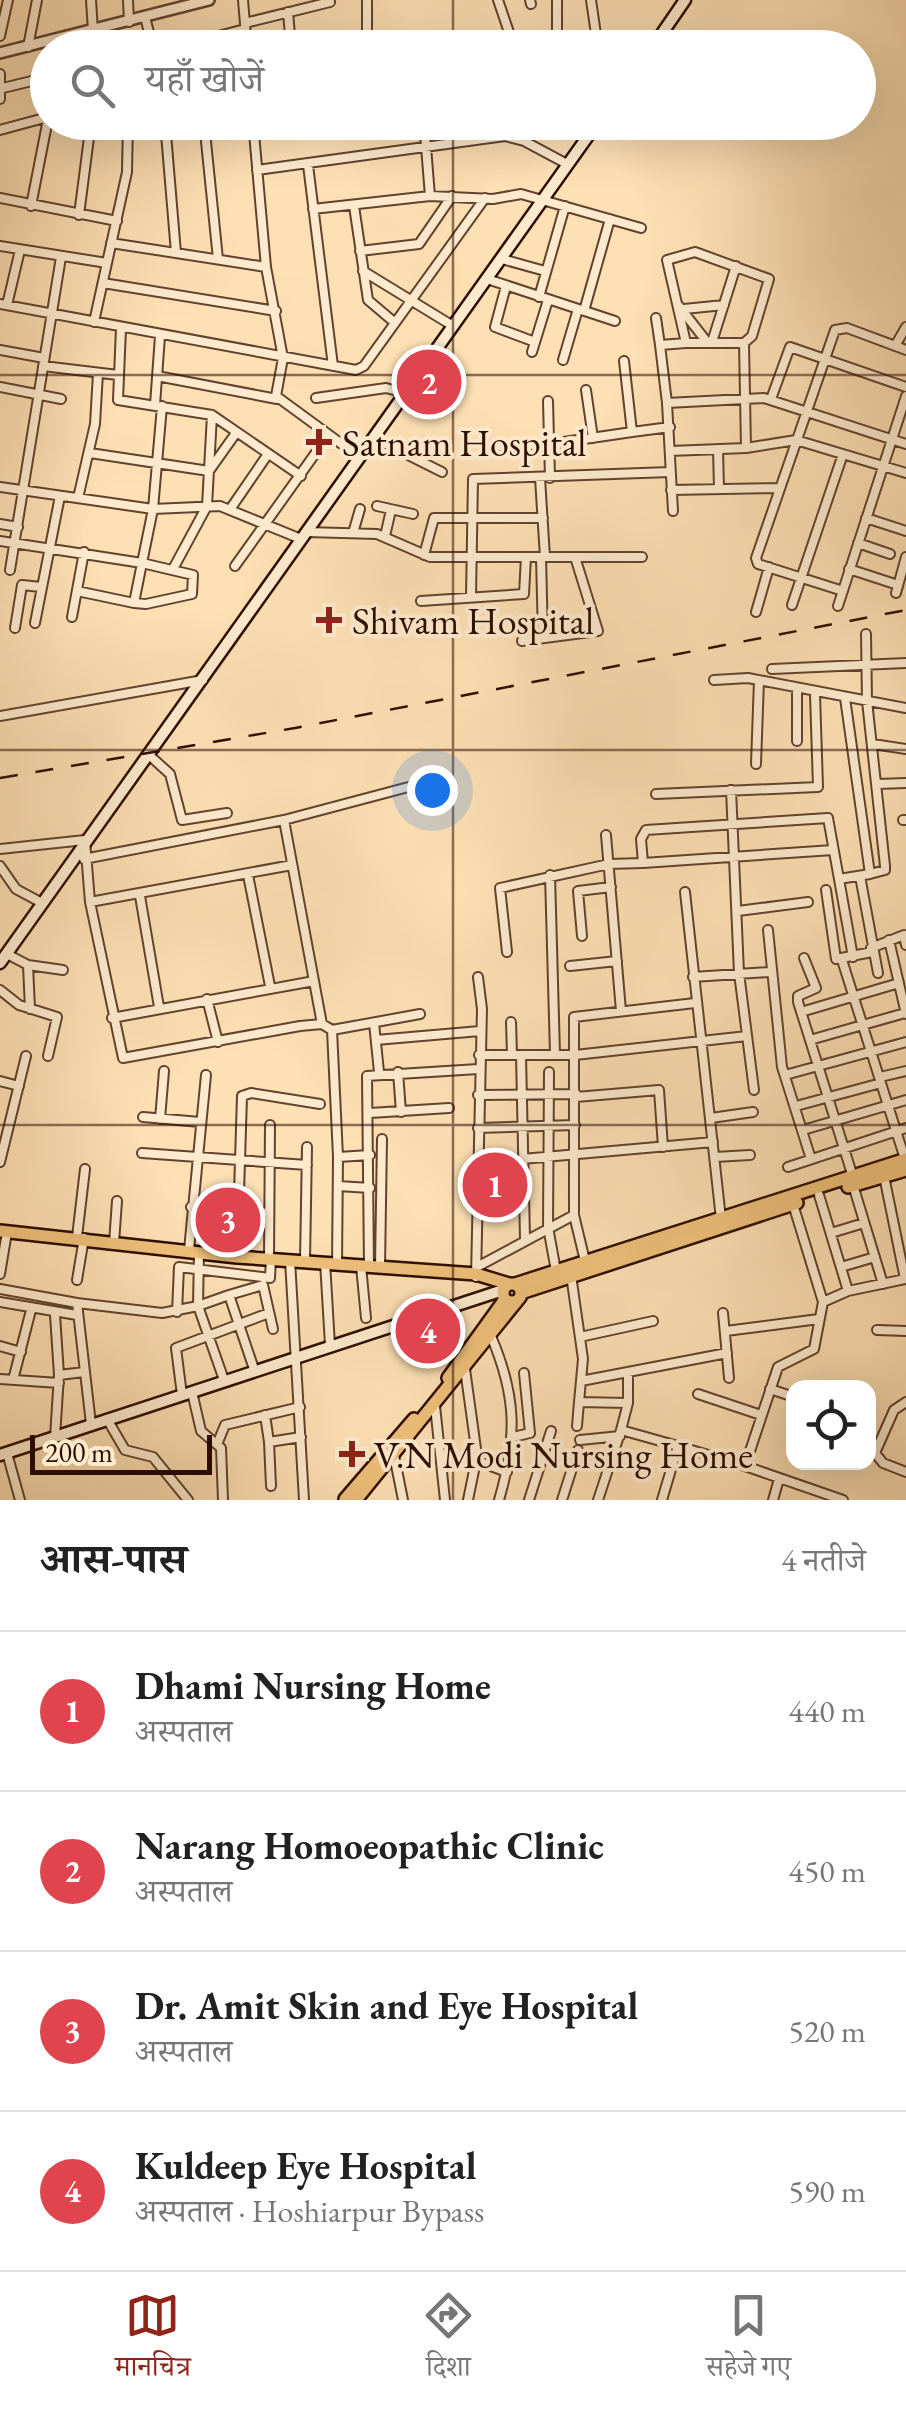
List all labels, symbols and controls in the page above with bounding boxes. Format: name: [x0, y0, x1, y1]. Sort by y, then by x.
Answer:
search box: [30, 30, 876, 140]
text: यहाँ खोजें: [145, 54, 264, 103]
icon: search: [65, 58, 120, 113]
pin: 2: [396, 344, 462, 420]
place label: Satnam Hospital: [342, 418, 586, 467]
marker: Satnam Hospital: [306, 429, 332, 455]
place label: Shivam Hospital: [352, 596, 594, 645]
marker: Shivam Hospital: [316, 607, 342, 633]
your location: [407, 765, 458, 816]
pin: 1: [462, 1148, 528, 1222]
pin: 3: [196, 1182, 260, 1258]
pin: 4: [396, 1294, 460, 1368]
map controls: [786, 1380, 876, 1470]
button: locate: [786, 1380, 876, 1470]
scale bar: [30, 1430, 212, 1474]
place label: V.N Modi Nursing Home: [374, 1430, 753, 1479]
text: 200 m: [45, 1434, 113, 1470]
marker: V.N Modi Nursing Home: [339, 1441, 365, 1467]
text: आस-पास: [40, 1531, 187, 1586]
text: 4 नतीजे: [781, 1539, 866, 1581]
text: Dhami Nursing Home: [135, 1661, 491, 1710]
text: 1: [64, 1690, 81, 1732]
text: 440 m: [789, 1690, 866, 1732]
text: अस्पताल: [135, 1710, 232, 1752]
text: Narang Homoeopathic Clinic: [135, 1821, 604, 1870]
text: 2: [64, 1850, 81, 1892]
text: 450 m: [789, 1850, 866, 1892]
text: अस्पताल: [135, 1870, 232, 1912]
text: Dr. Amit Skin and Eye Hospital: [135, 1981, 638, 2030]
text: 3: [64, 2010, 81, 2052]
text: 520 m: [789, 2010, 866, 2052]
text: अस्पताल: [135, 2030, 232, 2072]
text: Kuldeep Eye Hospital: [135, 2141, 476, 2190]
text: 4: [64, 2170, 81, 2212]
text: 590 m: [789, 2170, 866, 2212]
text: अस्पताल · Hoshiarpur Bypass: [135, 2190, 484, 2232]
tab: मानचित्र: [115, 2288, 191, 2394]
tab: दिशा: [421, 2288, 476, 2394]
tab: सहेजे गए: [706, 2288, 791, 2394]

